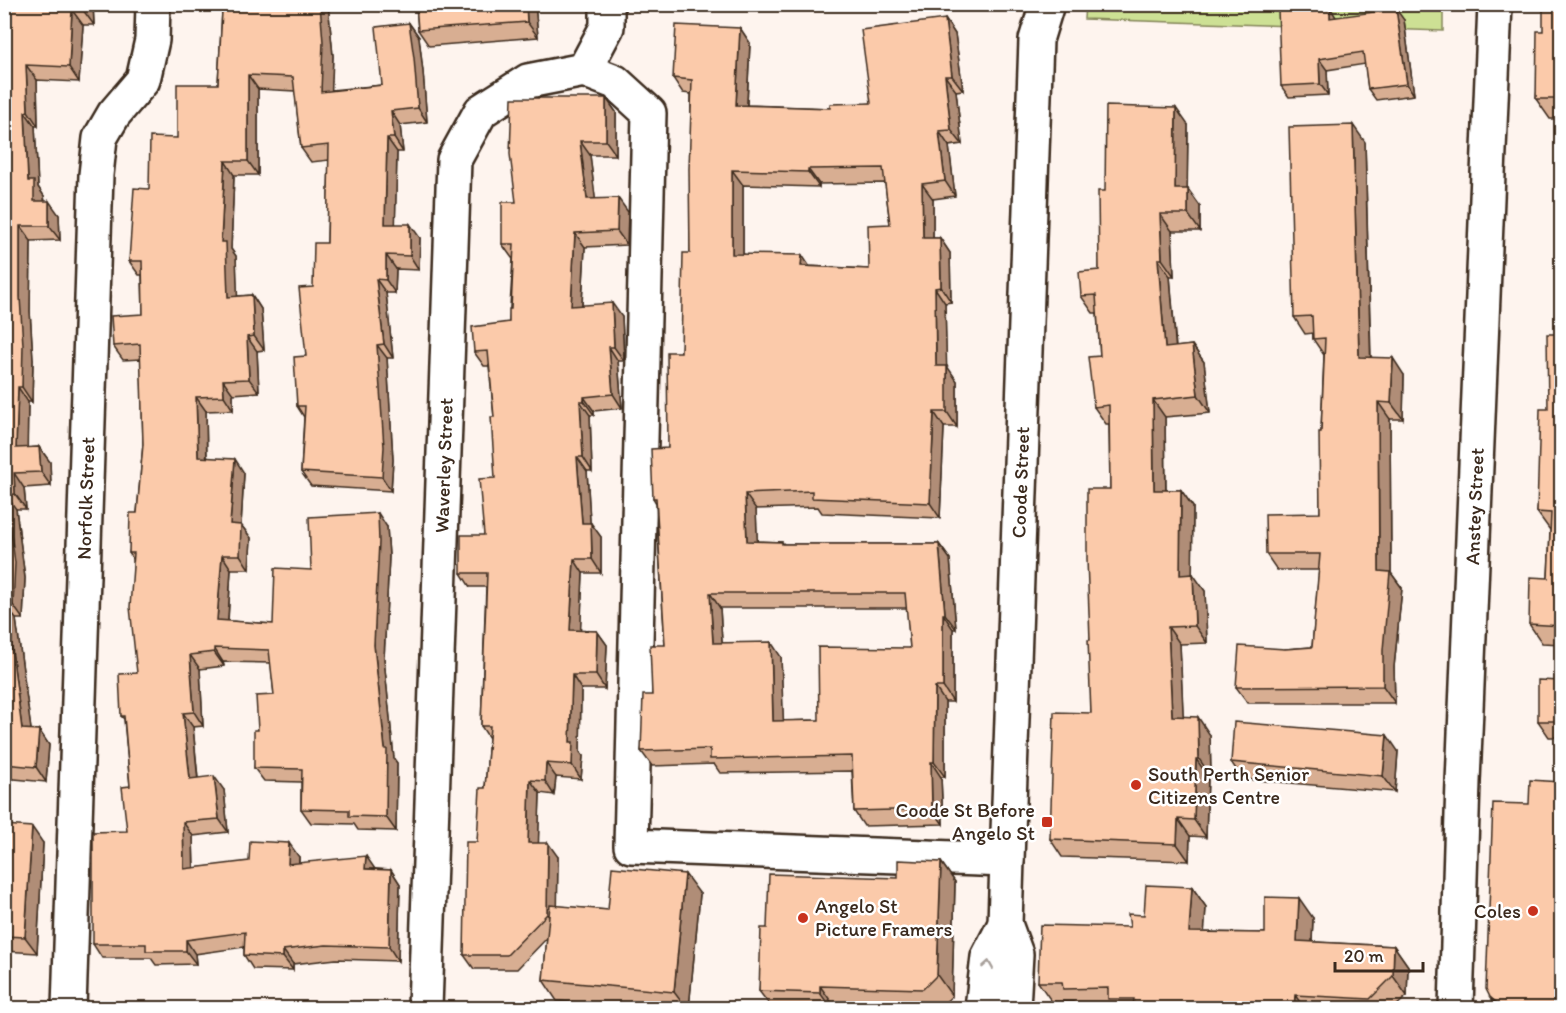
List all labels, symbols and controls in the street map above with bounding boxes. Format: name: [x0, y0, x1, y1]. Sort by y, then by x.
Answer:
street label: Waverley Street: [429, 397, 458, 533]
street label: Coode Street: [1006, 426, 1034, 539]
street label: Norfolk Street: [72, 436, 100, 560]
street label: Anstey Street: [1460, 447, 1489, 565]
place label: South Perth Senior Citizens Centre: [1148, 762, 1309, 809]
marker: South Perth Senior Citizens Centre: [1129, 778, 1143, 792]
place label: Coode St Before Angelo St: [895, 798, 1035, 845]
marker: Coode St Before Angelo St: [1040, 815, 1054, 829]
place label: Angelo St Picture Framers: [815, 894, 952, 941]
place label: Coles: [1474, 899, 1521, 923]
marker: Coles: [1526, 904, 1540, 918]
marker: Angelo St Picture Framers: [796, 911, 810, 925]
scale bar: [1335, 935, 1424, 973]
text: 20 m: [1344, 945, 1384, 967]
one-way arrow: [981, 960, 994, 970]

